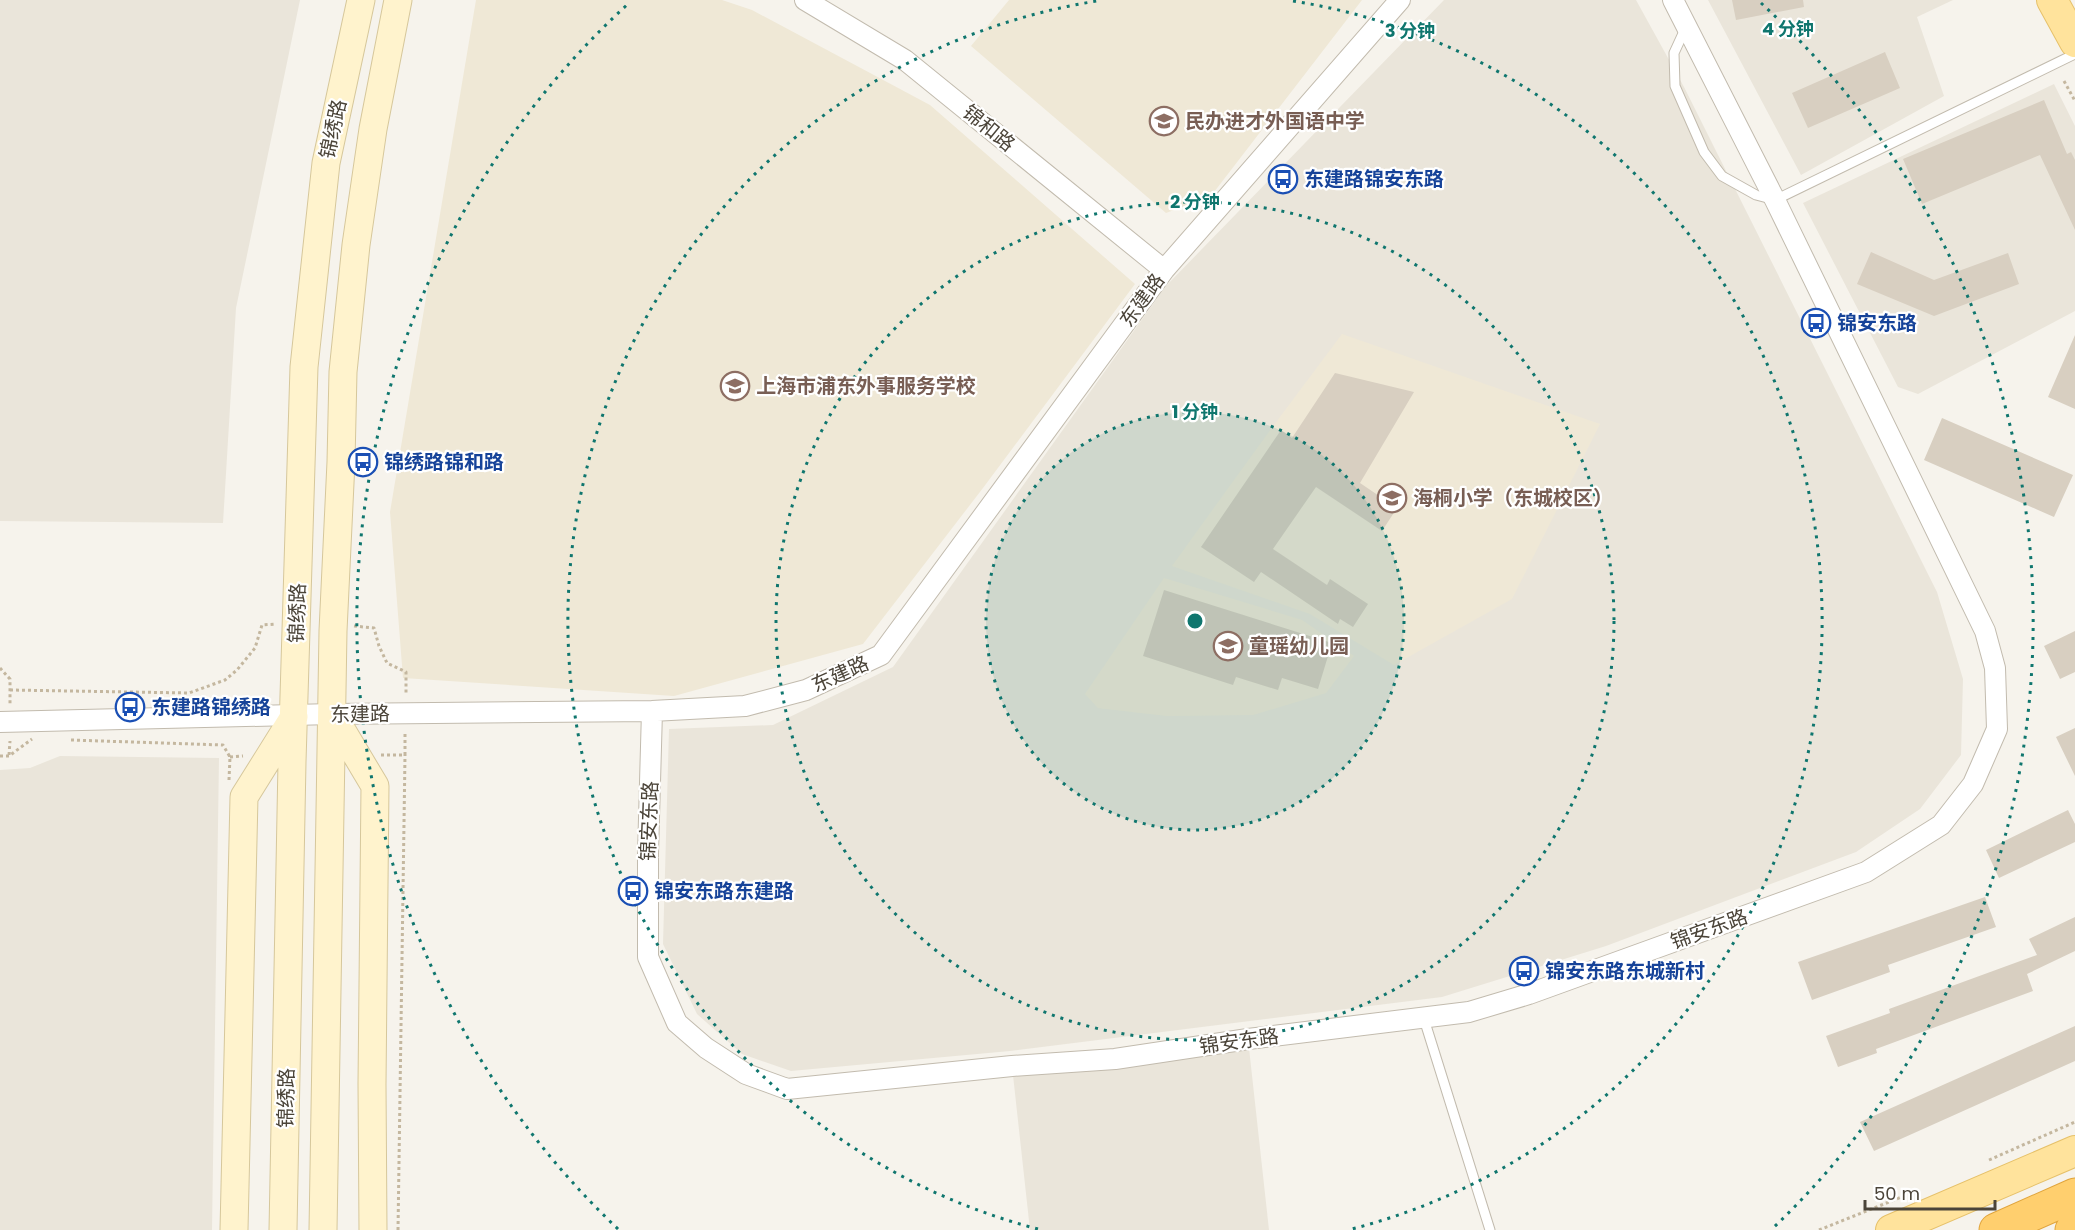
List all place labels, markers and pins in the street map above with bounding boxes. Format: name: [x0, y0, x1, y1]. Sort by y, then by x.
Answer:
school or university icon: 民办进才外国语中学: [1148, 105, 1180, 137]
place label: 民办进才外国语中学: [1185, 107, 1365, 135]
bus stop icon: 东建路锦安东路: [1267, 163, 1299, 195]
place label: 东建路锦安东路: [1304, 165, 1444, 193]
bus stop icon: 锦安东路: [1800, 307, 1832, 339]
place label: 锦安东路: [1837, 309, 1917, 337]
school or university icon: 上海市浦东外事服务学校: [719, 370, 751, 402]
place label: 上海市浦东外事服务学校: [756, 372, 976, 400]
bus stop icon: 锦绣路锦和路: [347, 446, 379, 478]
place label: 锦绣路锦和路: [384, 448, 504, 476]
school or university icon: 海桐小学（东城校区）: [1376, 482, 1408, 514]
place label: 海桐小学（东城校区）: [1413, 484, 1613, 512]
centre of rings: [1185, 611, 1205, 631]
school or university icon: 童瑶幼儿园: [1212, 630, 1244, 662]
place label: 童瑶幼儿园: [1249, 632, 1349, 660]
bus stop icon: 东建路锦绣路: [114, 691, 146, 723]
place label: 东建路锦绣路: [151, 693, 271, 721]
bus stop icon: 锦安东路东建路: [617, 875, 649, 907]
place label: 锦安东路东建路: [654, 877, 794, 905]
bus stop icon: 锦安东路东城新村: [1508, 955, 1540, 987]
place label: 锦安东路东城新村: [1545, 957, 1705, 985]

